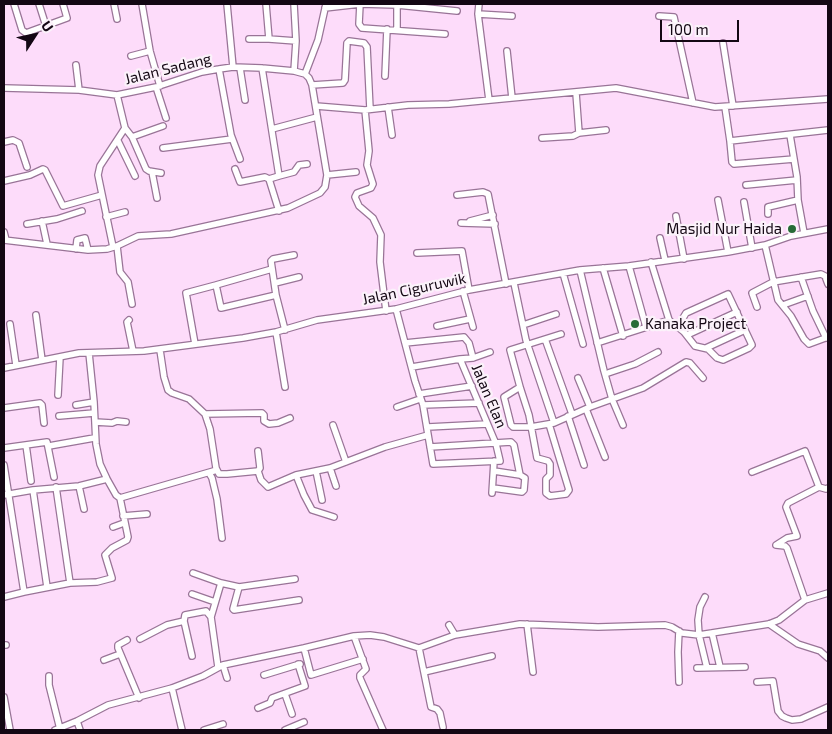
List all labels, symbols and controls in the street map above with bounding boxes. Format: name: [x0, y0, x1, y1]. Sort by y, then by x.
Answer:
north arrow: [10, 10, 60, 60]
scale bar: [662, 10, 741, 42]
text: U: [38, 17, 57, 35]
text: 100 m: [668, 20, 709, 38]
street label: Jalan Sadang: [123, 50, 213, 88]
place label: Masjid Nur Haida: [666, 220, 782, 238]
marker: Masjid Nur Haida: [786, 223, 798, 235]
street label: Jalan Ciguruwik: [361, 269, 467, 309]
place label: Kanaka Project: [645, 315, 746, 333]
marker: Kanaka Project: [629, 318, 641, 330]
street label: Jalan Elan: [467, 361, 511, 431]

